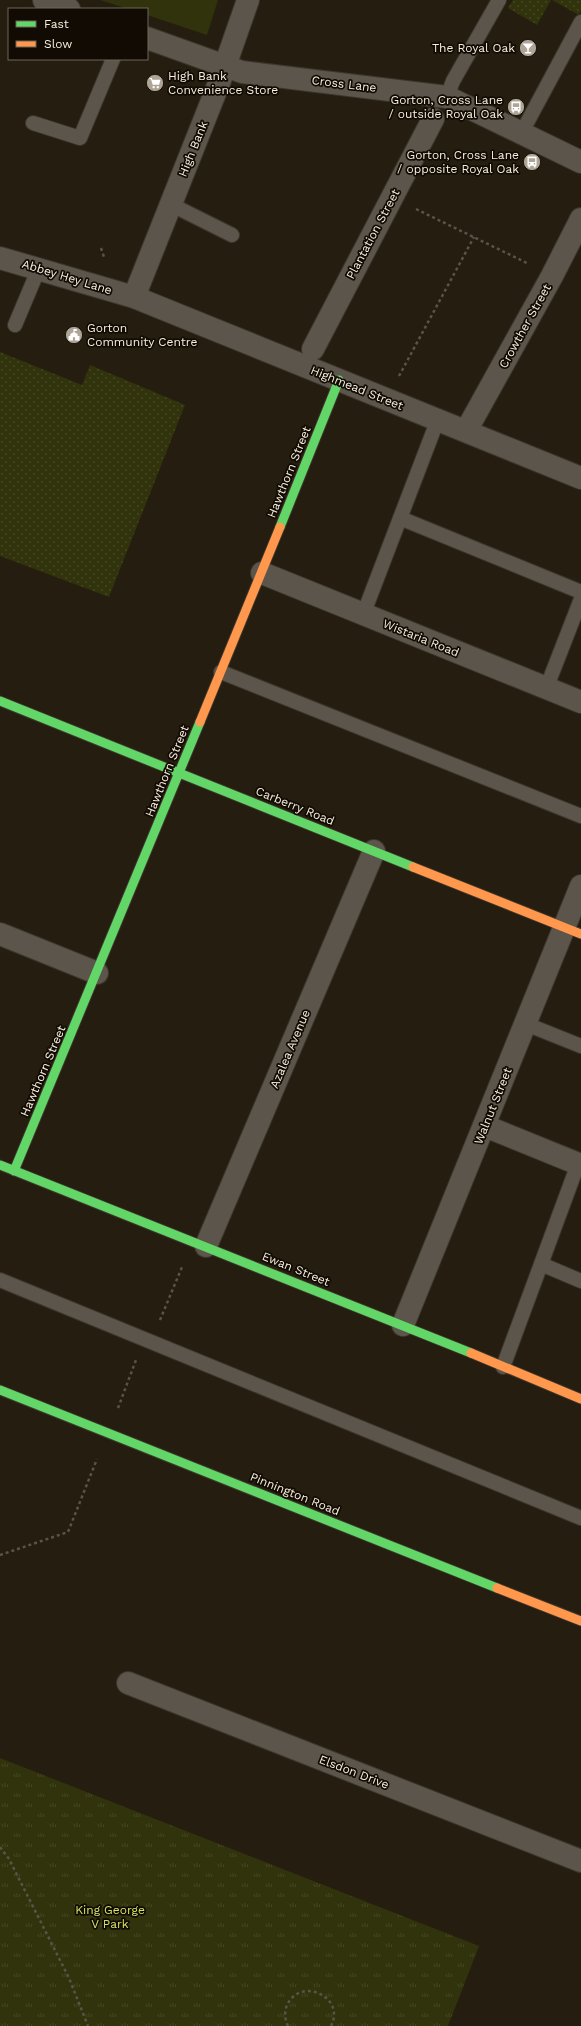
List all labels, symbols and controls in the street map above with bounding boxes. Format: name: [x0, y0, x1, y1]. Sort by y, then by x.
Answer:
legend: [8, 8, 148, 60]
text: Fast: [44, 17, 69, 31]
text: Slow: [44, 37, 72, 51]
bar icon: The Royal Oak: [518, 38, 538, 58]
place label: The Royal Oak: [432, 41, 515, 55]
place label: High Bank Convenience Store: [168, 69, 278, 97]
supermarket icon: High Bank Convenience Store: [145, 73, 165, 93]
street label: Cross Lane: [311, 73, 377, 95]
place label: Gorton, Cross Lane / outside Royal Oak: [388, 93, 503, 121]
bus stop icon: Gorton, Cross Lane / outside Royal Oak: [506, 97, 526, 117]
street label: High Bank: [176, 119, 211, 179]
place label: Gorton, Cross Lane / opposite Royal Oak: [397, 148, 519, 176]
bus stop icon: Gorton, Cross Lane / opposite Royal Oak: [522, 152, 542, 172]
street label: Plantation Street: [343, 187, 403, 281]
street label: Abbey Hey Lane: [20, 257, 114, 297]
street label: Crowther Street: [496, 281, 554, 371]
place label: Gorton Community Centre: [87, 321, 198, 349]
public building icon: Gorton Community Centre: [64, 325, 84, 345]
street label: Highmead Street: [309, 363, 405, 413]
street label: Hawthorn Street: [264, 424, 314, 520]
street label: Wistaria Road: [381, 616, 461, 660]
street label: Hawthorn Street: [142, 723, 192, 819]
street label: Carberry Road: [254, 784, 336, 828]
street label: Azalea Avenue: [267, 1007, 313, 1091]
street label: Hawthorn Street: [17, 1023, 69, 1119]
street label: Walnut Street: [471, 1066, 515, 1146]
street label: Ewan Street: [260, 1249, 332, 1289]
street label: Pinnington Road: [248, 1470, 342, 1518]
street label: Elsdon Drive: [317, 1752, 391, 1792]
park label: King George V Park: [75, 1903, 145, 1931]

